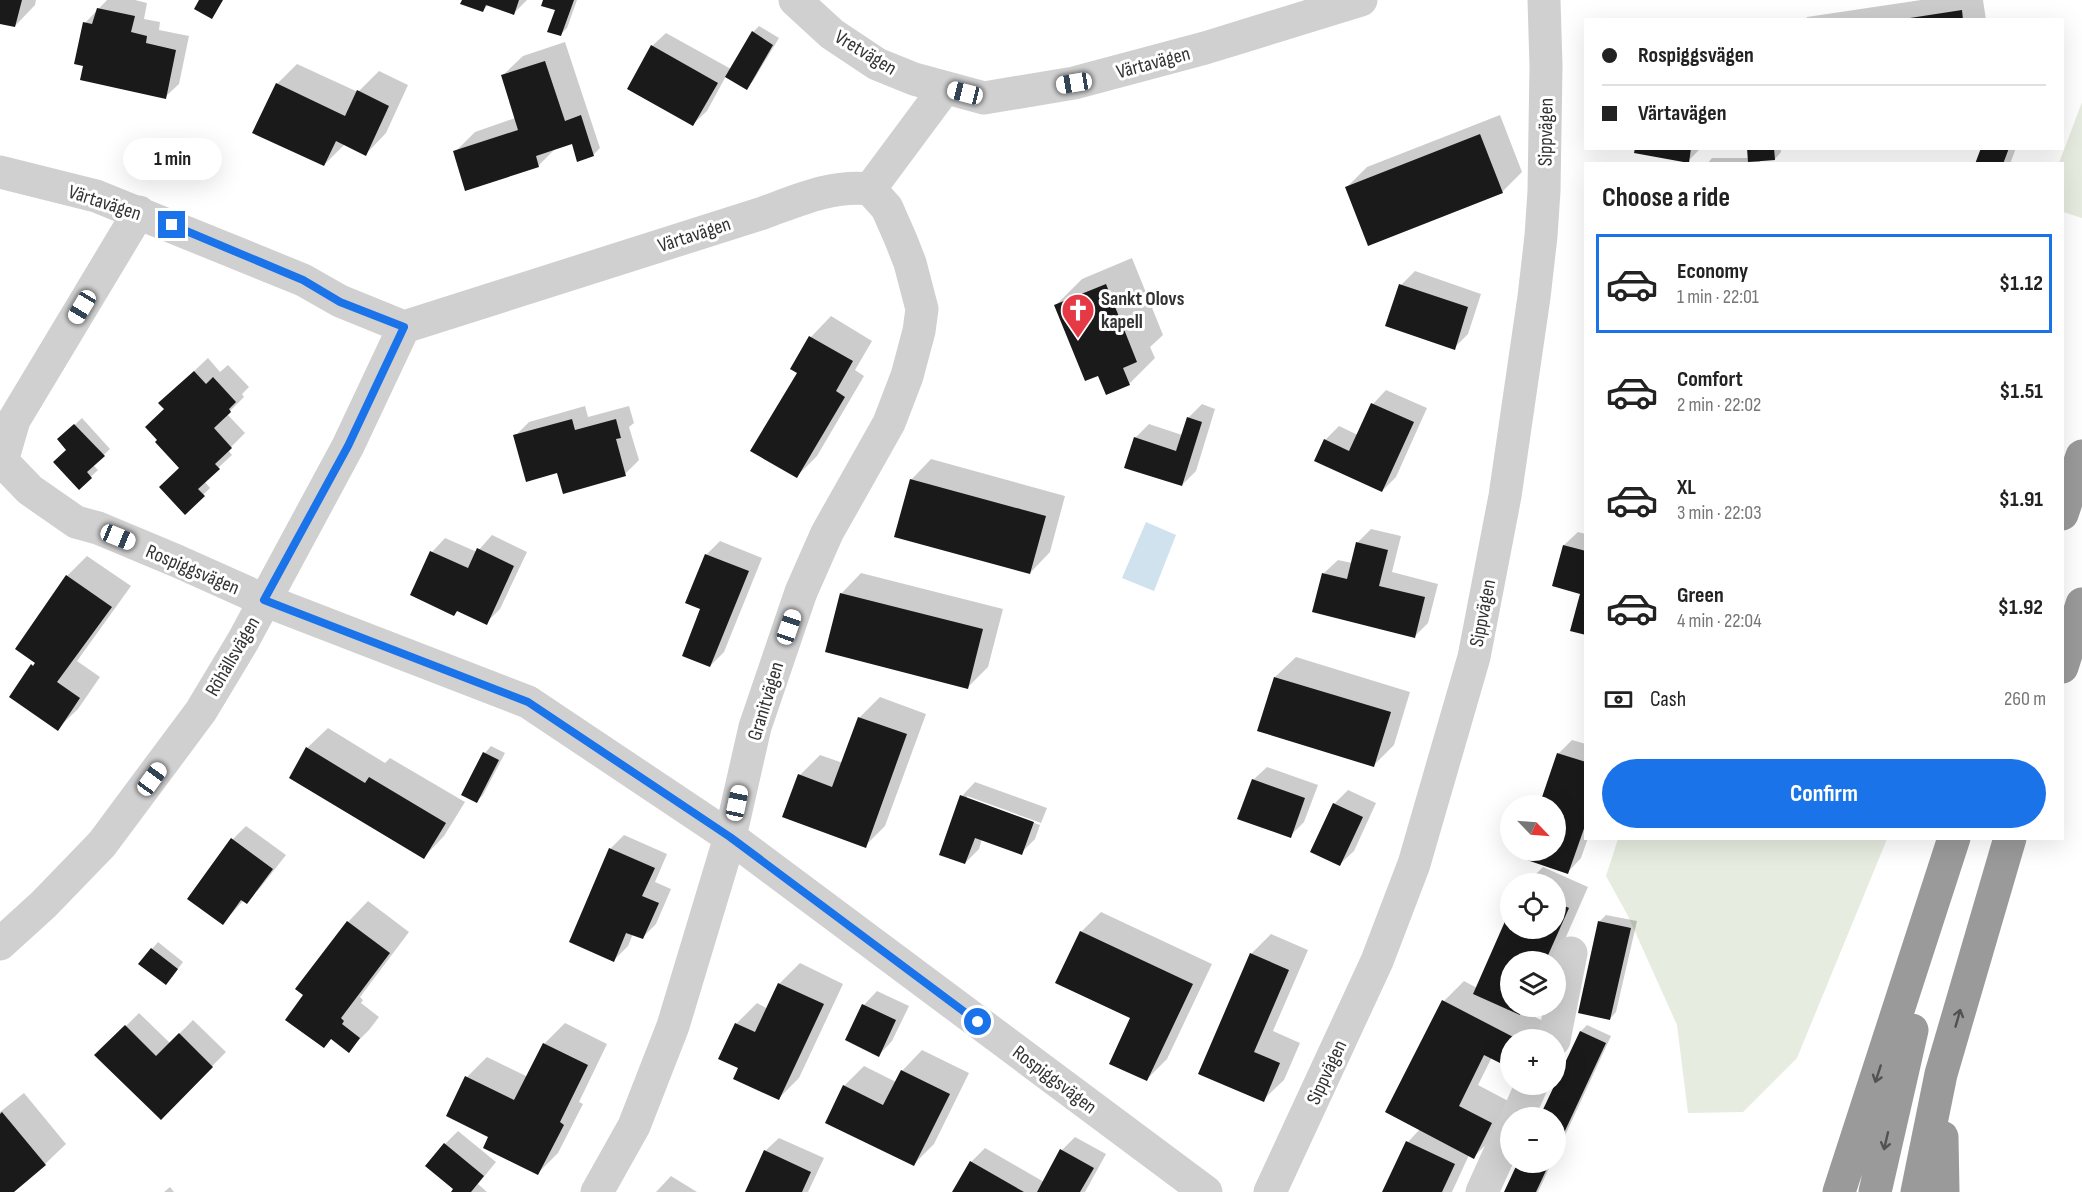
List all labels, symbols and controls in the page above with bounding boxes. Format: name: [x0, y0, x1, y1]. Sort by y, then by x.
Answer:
street label: Vretvägen: [830, 25, 901, 81]
street label: Värtavägen: [1114, 42, 1193, 84]
text: Rospiggsvägen: [1638, 42, 1754, 69]
car: [1055, 71, 1093, 95]
car: [945, 80, 985, 106]
street label: Sippvägen: [1533, 98, 1559, 166]
text: Värtavägen: [1638, 100, 1726, 127]
callout: 1 min: [122, 138, 222, 180]
text: 1 min: [154, 147, 191, 171]
street label: Värtavägen: [65, 180, 144, 226]
text: Choose a ride: [1602, 182, 1730, 214]
route end: [158, 211, 185, 238]
street label: Värtavägen: [655, 212, 734, 258]
icon: car: [1605, 257, 1659, 311]
text: Economy: [1677, 258, 1748, 285]
text: $1.12: [1999, 270, 2043, 297]
text: 1 min · 22:01: [1677, 285, 1759, 309]
car: [65, 287, 99, 327]
place label: Sankt Olovs kapell: [1101, 287, 1185, 334]
church icon: Sankt Olovs kapell: [1060, 292, 1096, 339]
icon: car: [1605, 365, 1659, 419]
text: Comfort: [1677, 366, 1743, 393]
text: $1.51: [1999, 378, 2043, 405]
text: 2 min · 22:02: [1677, 393, 1761, 417]
icon: car: [1605, 473, 1659, 527]
text: XL: [1677, 474, 1696, 501]
text: $1.91: [1999, 486, 2043, 513]
text: 3 min · 22:03: [1677, 501, 1762, 525]
car: [98, 522, 138, 552]
street label: Rospiggsvägen: [142, 539, 243, 600]
street label: Sippvägen: [1465, 577, 1501, 649]
icon: car: [1605, 581, 1659, 635]
text: Green: [1677, 582, 1724, 609]
text: $1.92: [1998, 594, 2043, 621]
car: [775, 607, 803, 647]
text: 4 min · 22:04: [1677, 609, 1762, 633]
street label: Röhällsvägen: [201, 612, 265, 701]
street label: Granitvägen: [743, 659, 789, 744]
icon: cash: [1602, 683, 1635, 716]
text: Cash: [1650, 686, 1686, 713]
text: 260 m: [2004, 687, 2046, 711]
car: [134, 759, 170, 799]
button: Confirm: [1602, 759, 2046, 828]
car: [724, 784, 750, 822]
north arrow: [1500, 795, 1566, 861]
map controls: [1500, 795, 1566, 1173]
button: locate: [1500, 873, 1566, 939]
button: layers: [1500, 951, 1566, 1017]
route start: [964, 1008, 991, 1035]
one-way arrow: [1953, 1009, 1964, 1028]
button: +: [1500, 1029, 1566, 1095]
street label: Sippvägen: [1302, 1036, 1352, 1108]
street label: Rospiggsvägen: [1008, 1040, 1101, 1119]
one-way arrow: [1871, 1064, 1882, 1083]
button: −: [1500, 1107, 1566, 1173]
one-way arrow: [1880, 1131, 1892, 1150]

